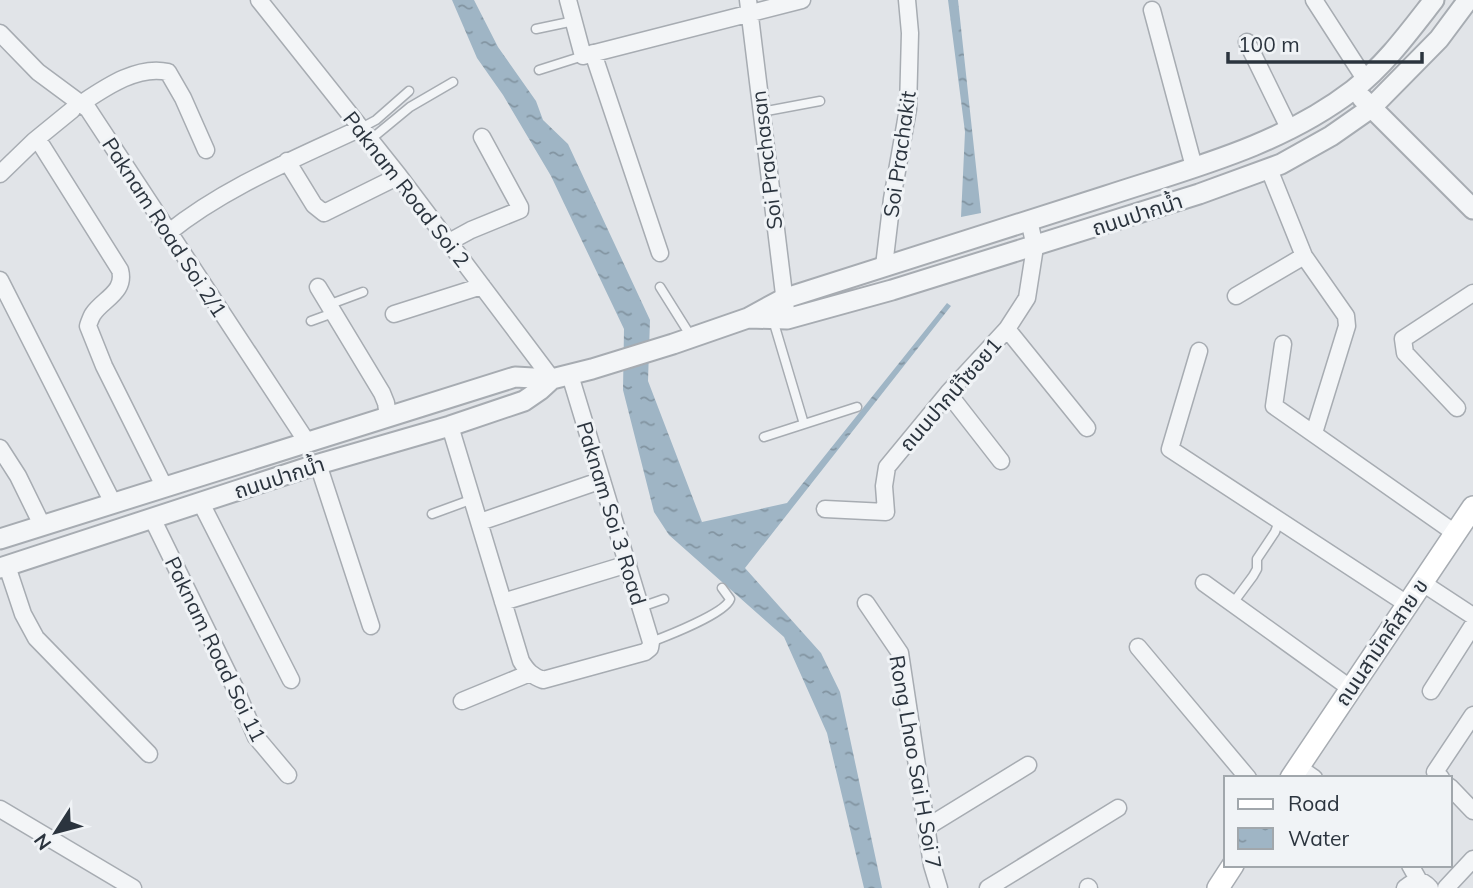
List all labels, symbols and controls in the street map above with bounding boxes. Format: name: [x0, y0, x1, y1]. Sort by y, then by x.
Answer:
scale bar: [1228, 21, 1422, 65]
text: 100 m: [1238, 31, 1300, 57]
street label: Soi Prachasan: [745, 89, 787, 231]
street label: Soi Prachakit: [877, 89, 921, 219]
street label: Paknam Road Soi 2: [338, 106, 476, 272]
street label: Paknam Road Soi 2/1: [97, 132, 233, 322]
street label: ถนนปากน้ำ: [1088, 186, 1186, 241]
street label: ถนนปากนำ้ซอย1: [893, 332, 1007, 456]
street label: Paknam Soi 3 Road: [572, 418, 652, 608]
street label: ถนนปากน้ำ: [230, 449, 328, 504]
street label: Paknam Road Soi 11: [160, 552, 272, 746]
street label: ถนนสามัคคีสาย ข: [1329, 574, 1433, 710]
street label: Rong Lhao Sai H Soi 7: [884, 653, 948, 871]
legend: [1224, 776, 1452, 867]
text: Road: [1288, 790, 1339, 816]
north arrow: [21, 797, 91, 867]
text: Water: [1288, 825, 1349, 851]
text: N: [28, 829, 56, 855]

